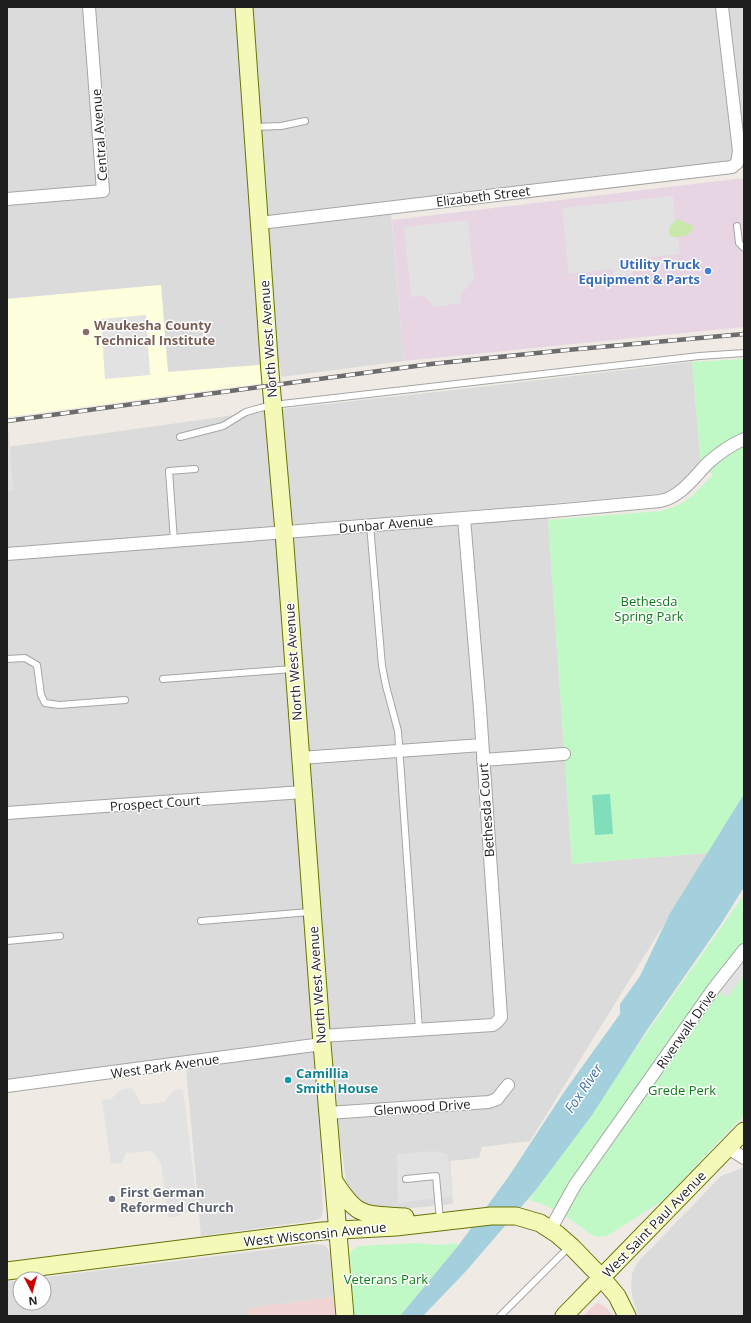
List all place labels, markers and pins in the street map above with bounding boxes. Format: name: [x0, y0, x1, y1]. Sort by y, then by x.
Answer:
place label: Utility Truck Equipment & Parts: [579, 255, 701, 288]
marker: Utility Truck Equipment & Parts: [703, 266, 713, 276]
place label: Waukesha County Technical Institute: [94, 316, 216, 349]
marker: Waukesha County Technical Institute: [81, 327, 91, 337]
place label: Camillia Smith House: [296, 1064, 378, 1097]
marker: Camillia Smith House: [283, 1075, 293, 1085]
place label: First German Reformed Church: [120, 1183, 234, 1216]
marker: First German Reformed Church: [107, 1194, 117, 1204]

